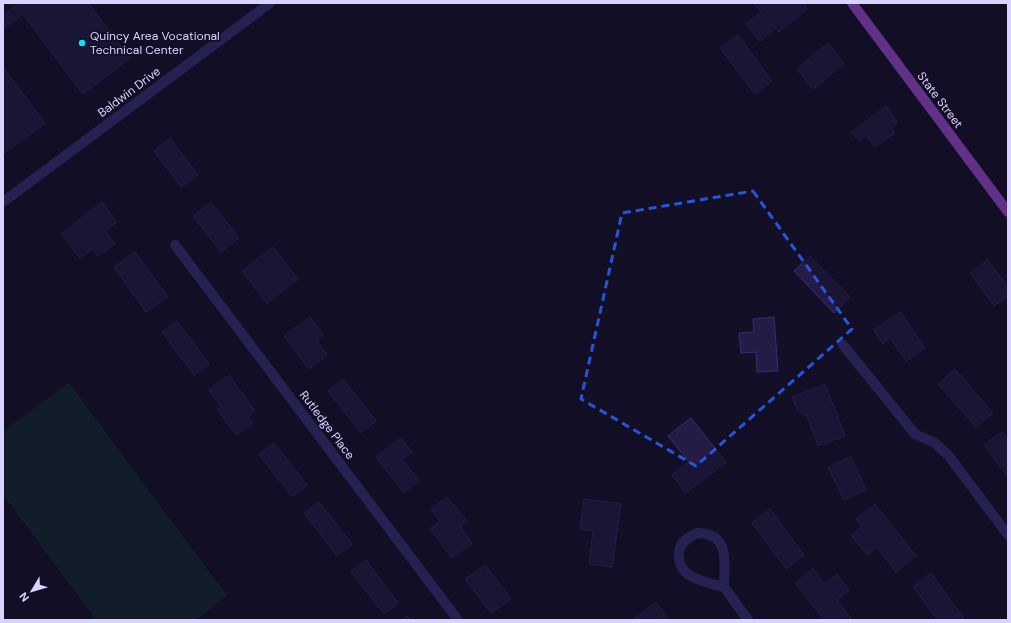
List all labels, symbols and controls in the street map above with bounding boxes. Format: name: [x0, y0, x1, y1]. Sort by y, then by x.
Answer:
place label: Quincy Area Vocational Technical Center: [90, 28, 220, 58]
marker: Quincy Area Vocational Technical Center: [77, 38, 87, 48]
street label: Baldwin Drive: [94, 63, 164, 121]
street label: State Street: [914, 69, 967, 132]
street label: Rutledge Place: [296, 387, 358, 463]
north arrow: [12, 571, 52, 611]
text: N: [16, 590, 32, 605]

